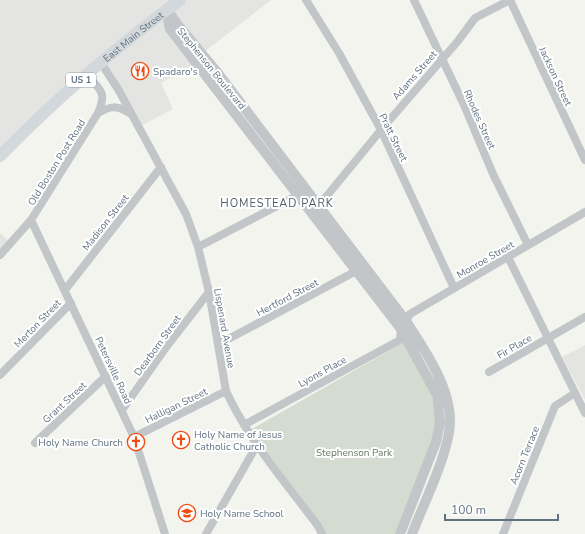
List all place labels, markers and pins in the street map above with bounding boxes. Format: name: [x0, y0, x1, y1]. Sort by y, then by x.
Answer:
restaurant icon: Spadaro's: [130, 61, 150, 81]
place label: Spadaro's: [153, 65, 198, 79]
place label: Holy Name of Jesus Catholic Church: [194, 428, 282, 454]
church icon: Holy Name of Jesus Catholic Church: [171, 430, 191, 450]
church icon: Holy Name Church: [126, 432, 146, 452]
place label: Holy Name Church: [38, 436, 123, 450]
school or university icon: Holy Name School: [177, 503, 197, 523]
place label: Holy Name School: [200, 507, 283, 521]

